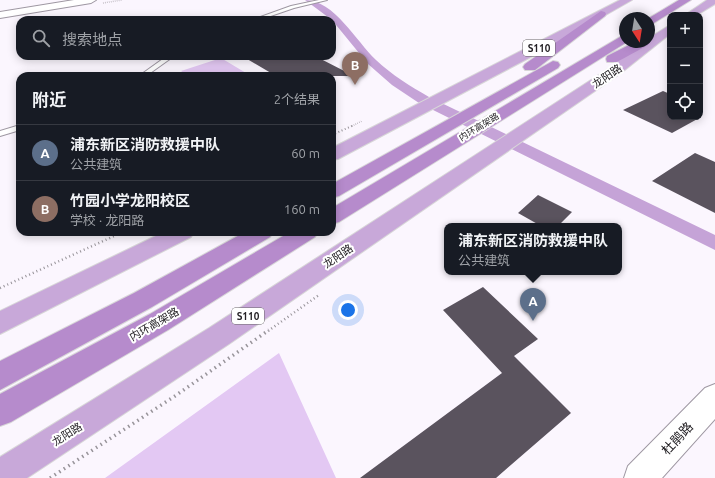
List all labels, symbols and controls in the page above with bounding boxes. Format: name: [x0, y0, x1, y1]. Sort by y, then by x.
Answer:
north arrow: [619, 12, 655, 48]
map controls: [667, 12, 703, 120]
button: +: [667, 12, 703, 48]
search box: [16, 16, 336, 60]
icon: search: [30, 27, 52, 49]
text: 搜索地点: [62, 31, 122, 48]
road number: S110: [523, 40, 555, 56]
button: −: [667, 48, 703, 84]
pin: B: [342, 52, 368, 85]
street label: 龙阳路: [590, 62, 624, 90]
button: locate: [667, 84, 703, 120]
text: 附近: [32, 90, 66, 109]
text: 2个结果: [274, 92, 320, 106]
street label: 内环高架路: [457, 111, 501, 143]
text: 浦东新区消防救援中队: [70, 136, 220, 153]
text: A: [40, 146, 50, 160]
text: 60 m: [291, 146, 320, 160]
text: 公共建筑: [70, 157, 122, 171]
text: 竹园小学龙阳校区: [70, 192, 190, 209]
text: B: [41, 202, 49, 216]
text: 160 m: [284, 202, 320, 216]
text: 学校 · 龙阳路: [70, 213, 144, 227]
popup: [444, 223, 622, 275]
text: 浦东新区消防救援中队: [458, 232, 608, 249]
street label: 龙阳路: [321, 242, 355, 270]
text: 公共建筑: [458, 253, 510, 267]
pin: A: [520, 288, 546, 321]
your location: [338, 300, 358, 320]
street label: 内环高架路: [127, 305, 181, 343]
road number: S110: [232, 308, 264, 324]
street label: 杜鹃路: [659, 419, 695, 457]
street label: 龙阳路: [50, 420, 84, 448]

